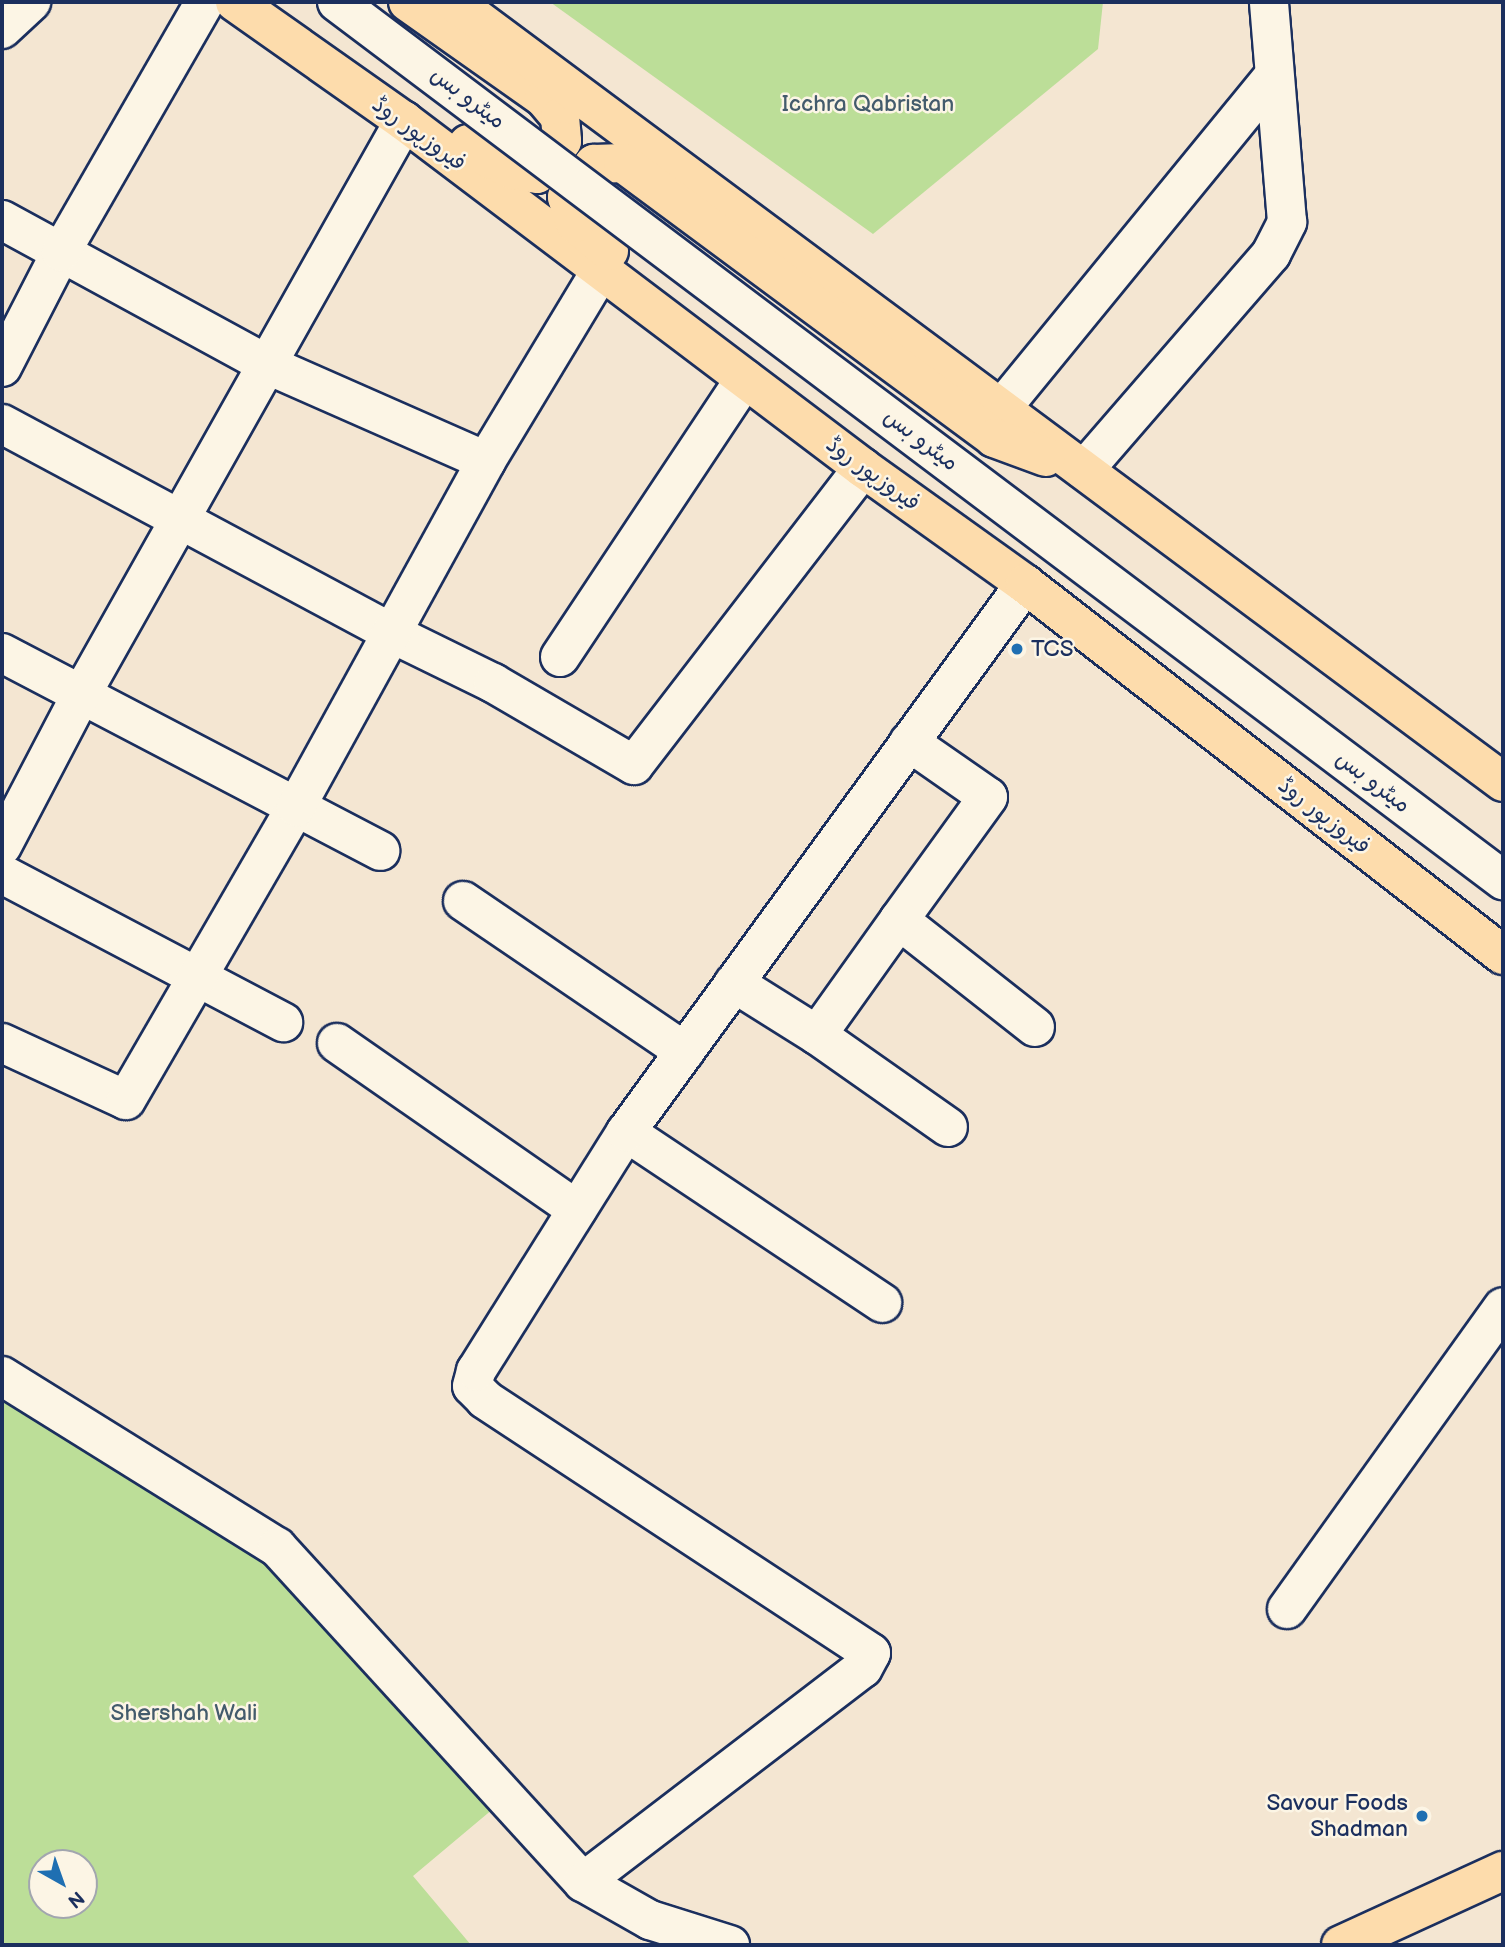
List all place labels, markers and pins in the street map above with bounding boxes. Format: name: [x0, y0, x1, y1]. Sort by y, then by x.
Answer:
place label: TCS: [1031, 635, 1074, 663]
marker: TCS: [1009, 641, 1025, 657]
place label: Savour Foods Shadman: [1266, 1789, 1408, 1843]
marker: Savour Foods Shadman: [1414, 1808, 1430, 1824]

